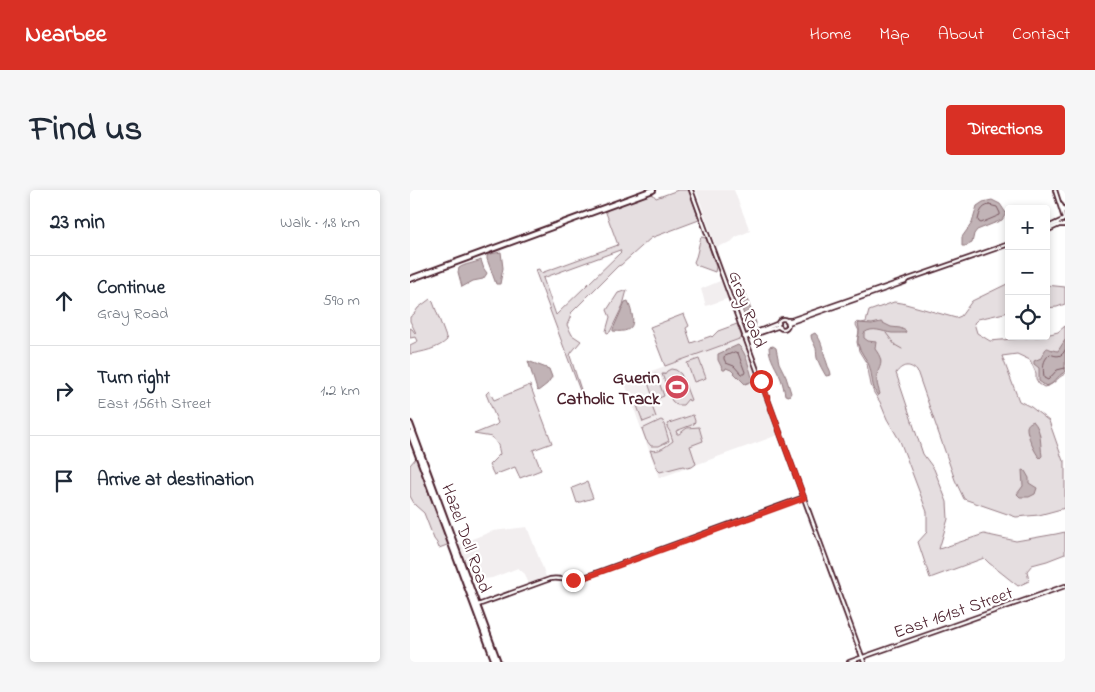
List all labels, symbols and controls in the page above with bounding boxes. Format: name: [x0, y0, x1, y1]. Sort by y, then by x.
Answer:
text: Nearbee: [25, 18, 107, 53]
text: Home: [810, 22, 851, 48]
text: Map: [879, 22, 910, 48]
text: About: [938, 22, 984, 48]
text: Contact: [1012, 22, 1070, 48]
text: Find us: [30, 105, 142, 156]
button: Directions: [946, 105, 1065, 155]
map controls: [1005, 205, 1050, 340]
button: +: [1005, 205, 1050, 250]
text: 23 min: [50, 208, 105, 238]
text: Walk · 1.8 km: [280, 211, 360, 235]
button: −: [1005, 250, 1050, 295]
street label: Gray Road: [720, 268, 772, 352]
text: Continue: [97, 275, 165, 302]
icon: ahead: [50, 287, 78, 315]
text: 590 m: [323, 289, 360, 313]
button: locate: [1005, 295, 1050, 340]
text: Gray Road: [97, 302, 168, 326]
text: Turn right: [97, 365, 170, 392]
place label: Guerin Catholic Track: [557, 366, 661, 413]
route start: [750, 370, 773, 393]
sports icon: Guerin Catholic Track: [664, 374, 690, 400]
icon: right: [50, 377, 78, 405]
text: 1.2 km: [320, 379, 360, 403]
text: East 156th Street: [97, 392, 211, 416]
icon: arrive: [50, 467, 78, 495]
text: Arrive at destination: [97, 467, 254, 494]
street label: Hazel Dell Road: [433, 481, 497, 597]
route end: [562, 569, 585, 592]
street label: East 161st Street: [890, 581, 1017, 646]

